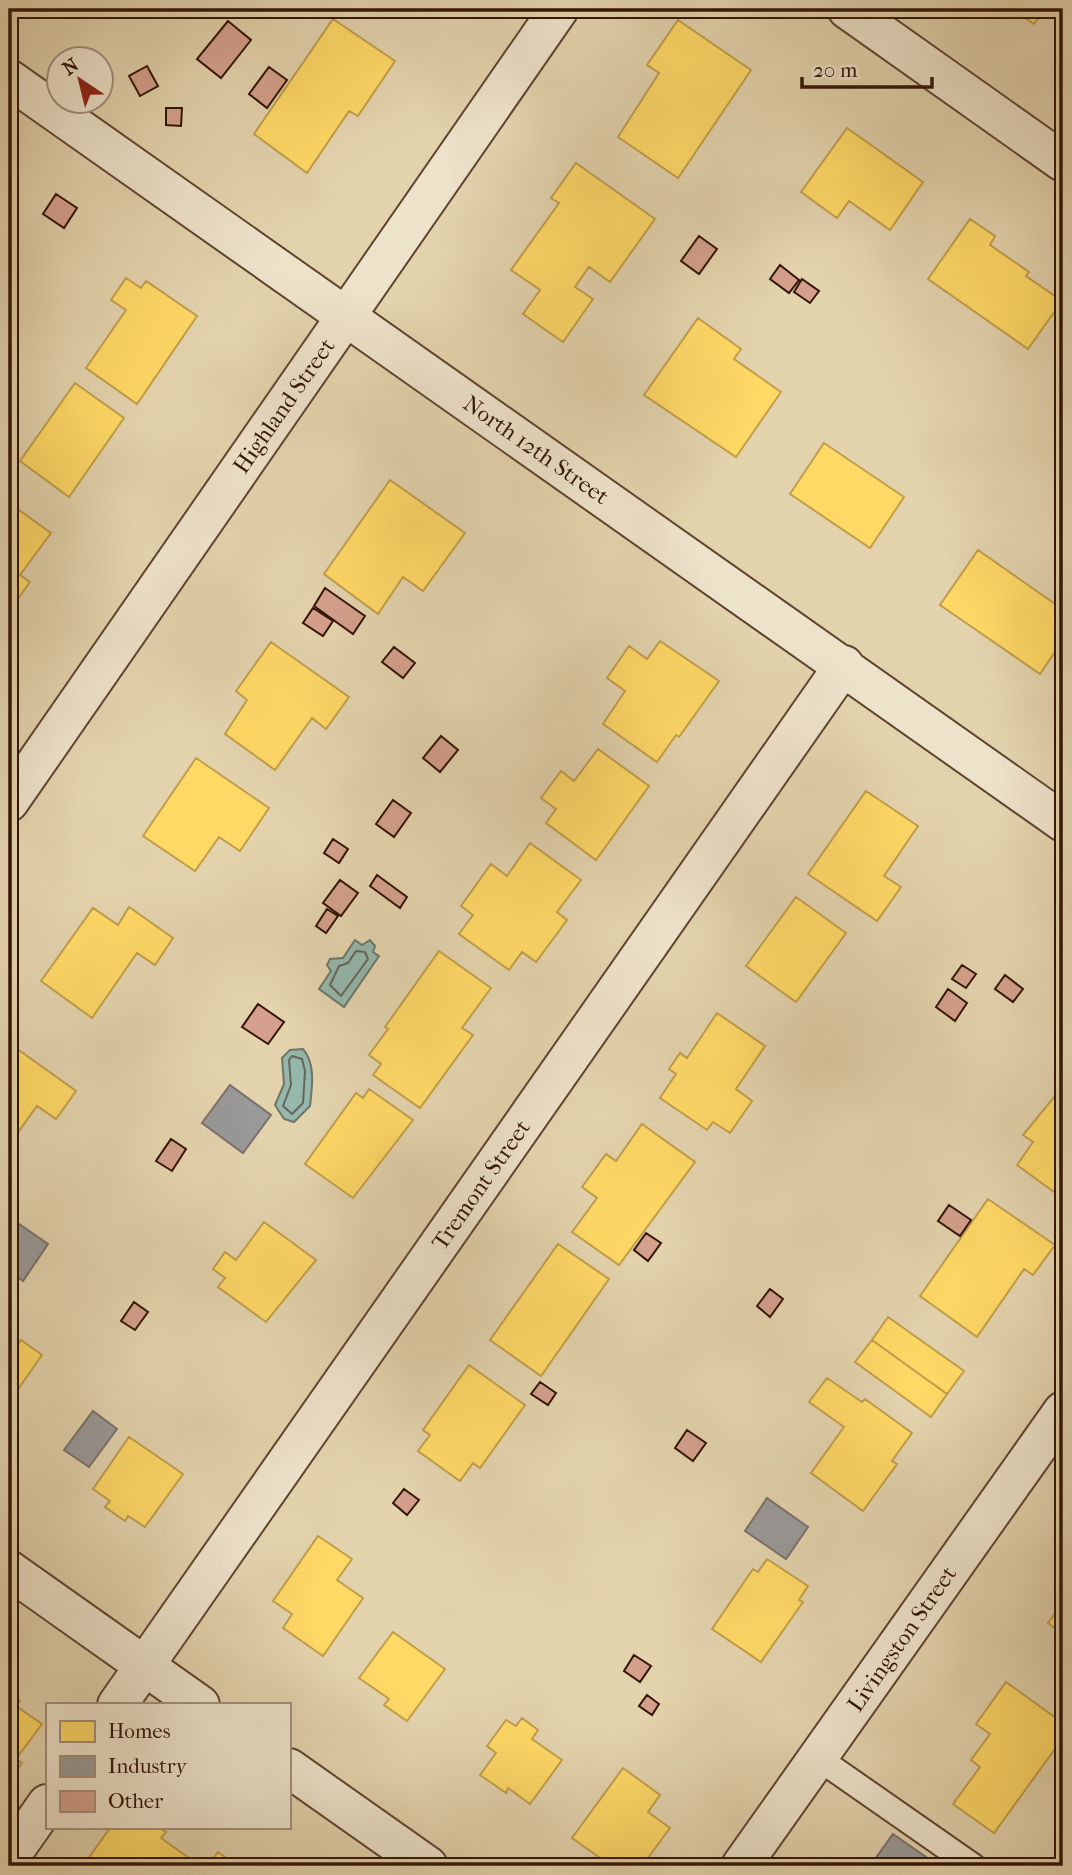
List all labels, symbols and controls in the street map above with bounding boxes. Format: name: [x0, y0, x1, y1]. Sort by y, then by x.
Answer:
north arrow: [46, 46, 116, 116]
scale bar: [802, 46, 932, 90]
text: N: [59, 53, 84, 80]
text: 20 m: [813, 58, 858, 82]
street label: Highland Street: [227, 333, 341, 479]
street label: North 12th Street: [458, 390, 614, 510]
street label: Tremont Street: [426, 1115, 536, 1255]
street label: Livingston Street: [842, 1561, 962, 1717]
legend: [46, 1703, 290, 1829]
text: Homes: [108, 1719, 171, 1743]
text: Industry: [108, 1754, 188, 1778]
text: Other: [108, 1789, 163, 1813]

